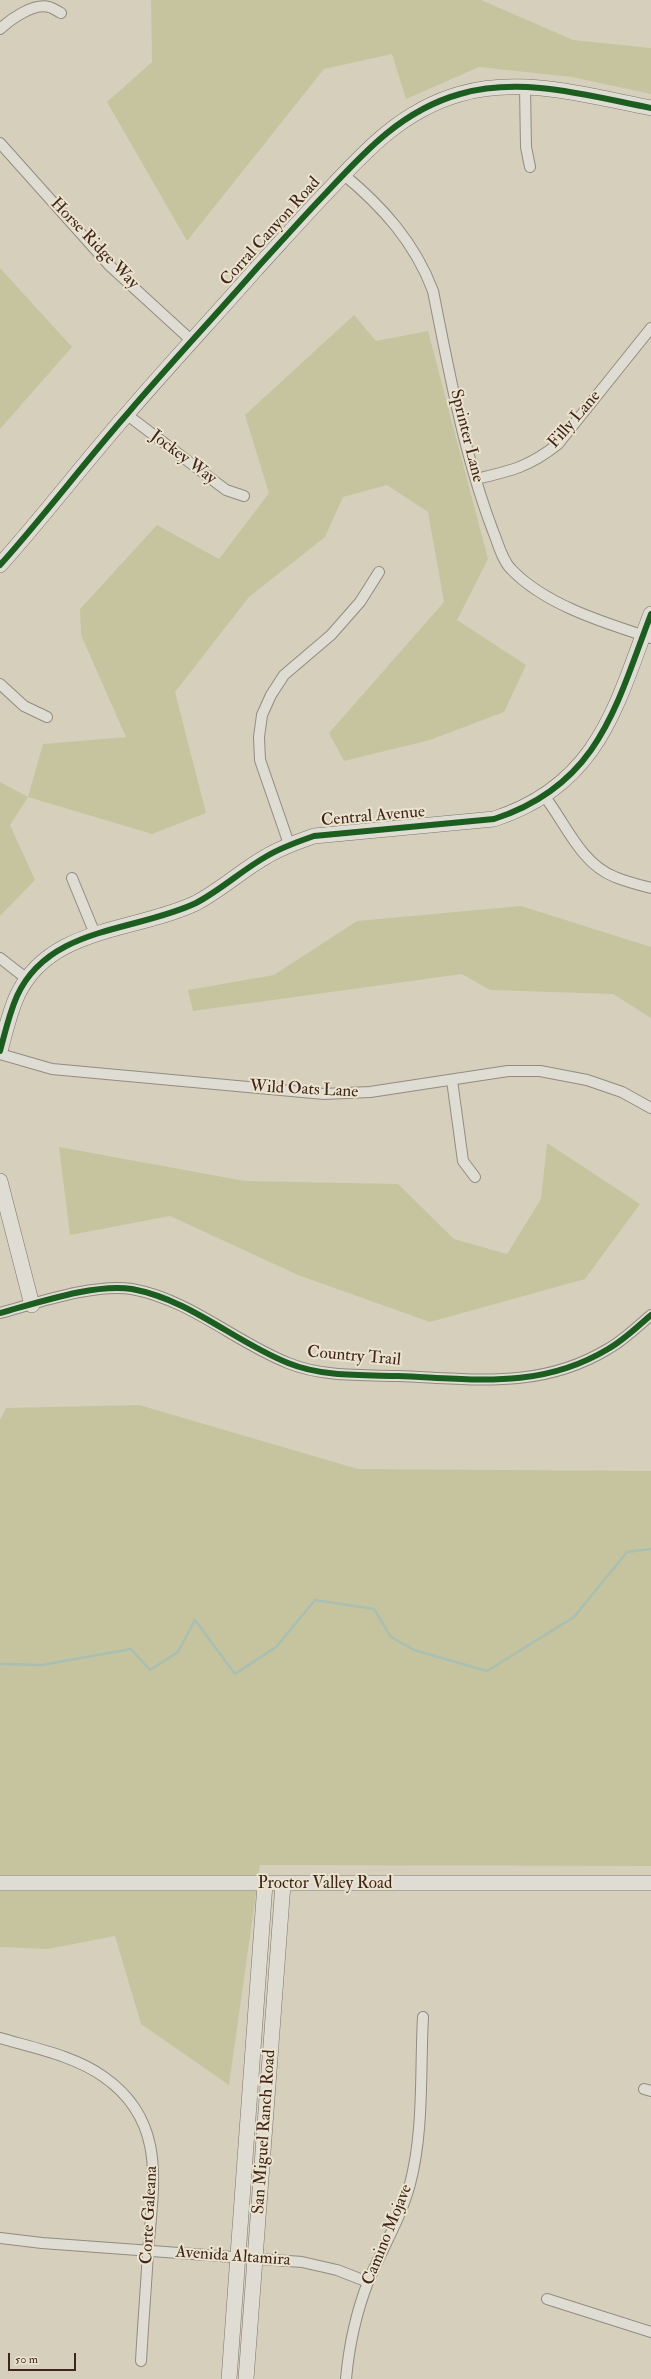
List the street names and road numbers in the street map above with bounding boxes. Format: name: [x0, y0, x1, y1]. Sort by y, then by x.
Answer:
street label: Corral Canyon Road: [217, 173, 325, 291]
street label: Horse Ridge Way: [45, 194, 143, 294]
street label: Sprinter Lane: [445, 387, 487, 485]
street label: Filly Lane: [544, 387, 606, 453]
street label: Jockey Way: [146, 426, 220, 490]
street label: Central Avenue: [320, 802, 426, 832]
street label: Wild Oats Lane: [249, 1077, 359, 1103]
street label: Country Trail: [306, 1343, 402, 1371]
street label: Proctor Valley Road: [258, 1874, 392, 1894]
street label: San Miguel Ranch Road: [249, 2049, 281, 2215]
street label: Corte Galeana: [137, 2165, 163, 2265]
street label: Camino Mojave: [359, 2182, 417, 2288]
street label: Avenida Altamira: [175, 2243, 291, 2271]

